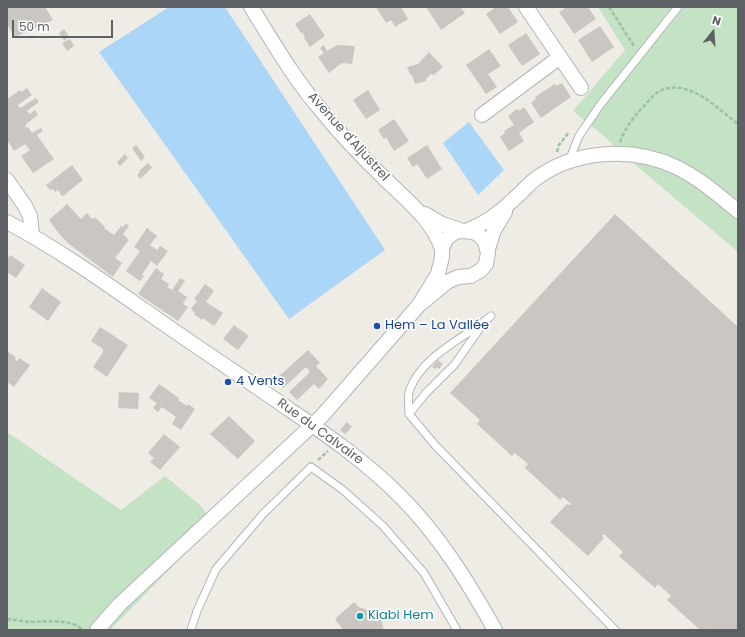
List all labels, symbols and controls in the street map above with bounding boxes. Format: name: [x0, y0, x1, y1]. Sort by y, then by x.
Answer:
scale bar: [14, 12, 115, 38]
north arrow: [693, 12, 733, 52]
text: N: [710, 12, 723, 29]
text: 50 m: [19, 18, 50, 35]
street label: Avenue d'Aljustrel: [304, 89, 392, 185]
place label: Hem – La Vallée: [385, 318, 489, 334]
marker: Hem – La Vallée: [372, 321, 382, 331]
place label: 4 Vents: [236, 374, 284, 390]
marker: 4 Vents: [223, 377, 233, 387]
street label: Rue du Calvaire: [274, 396, 366, 468]
place label: Kiabi Hem: [368, 608, 434, 624]
marker: Kiabi Hem: [355, 611, 365, 621]

